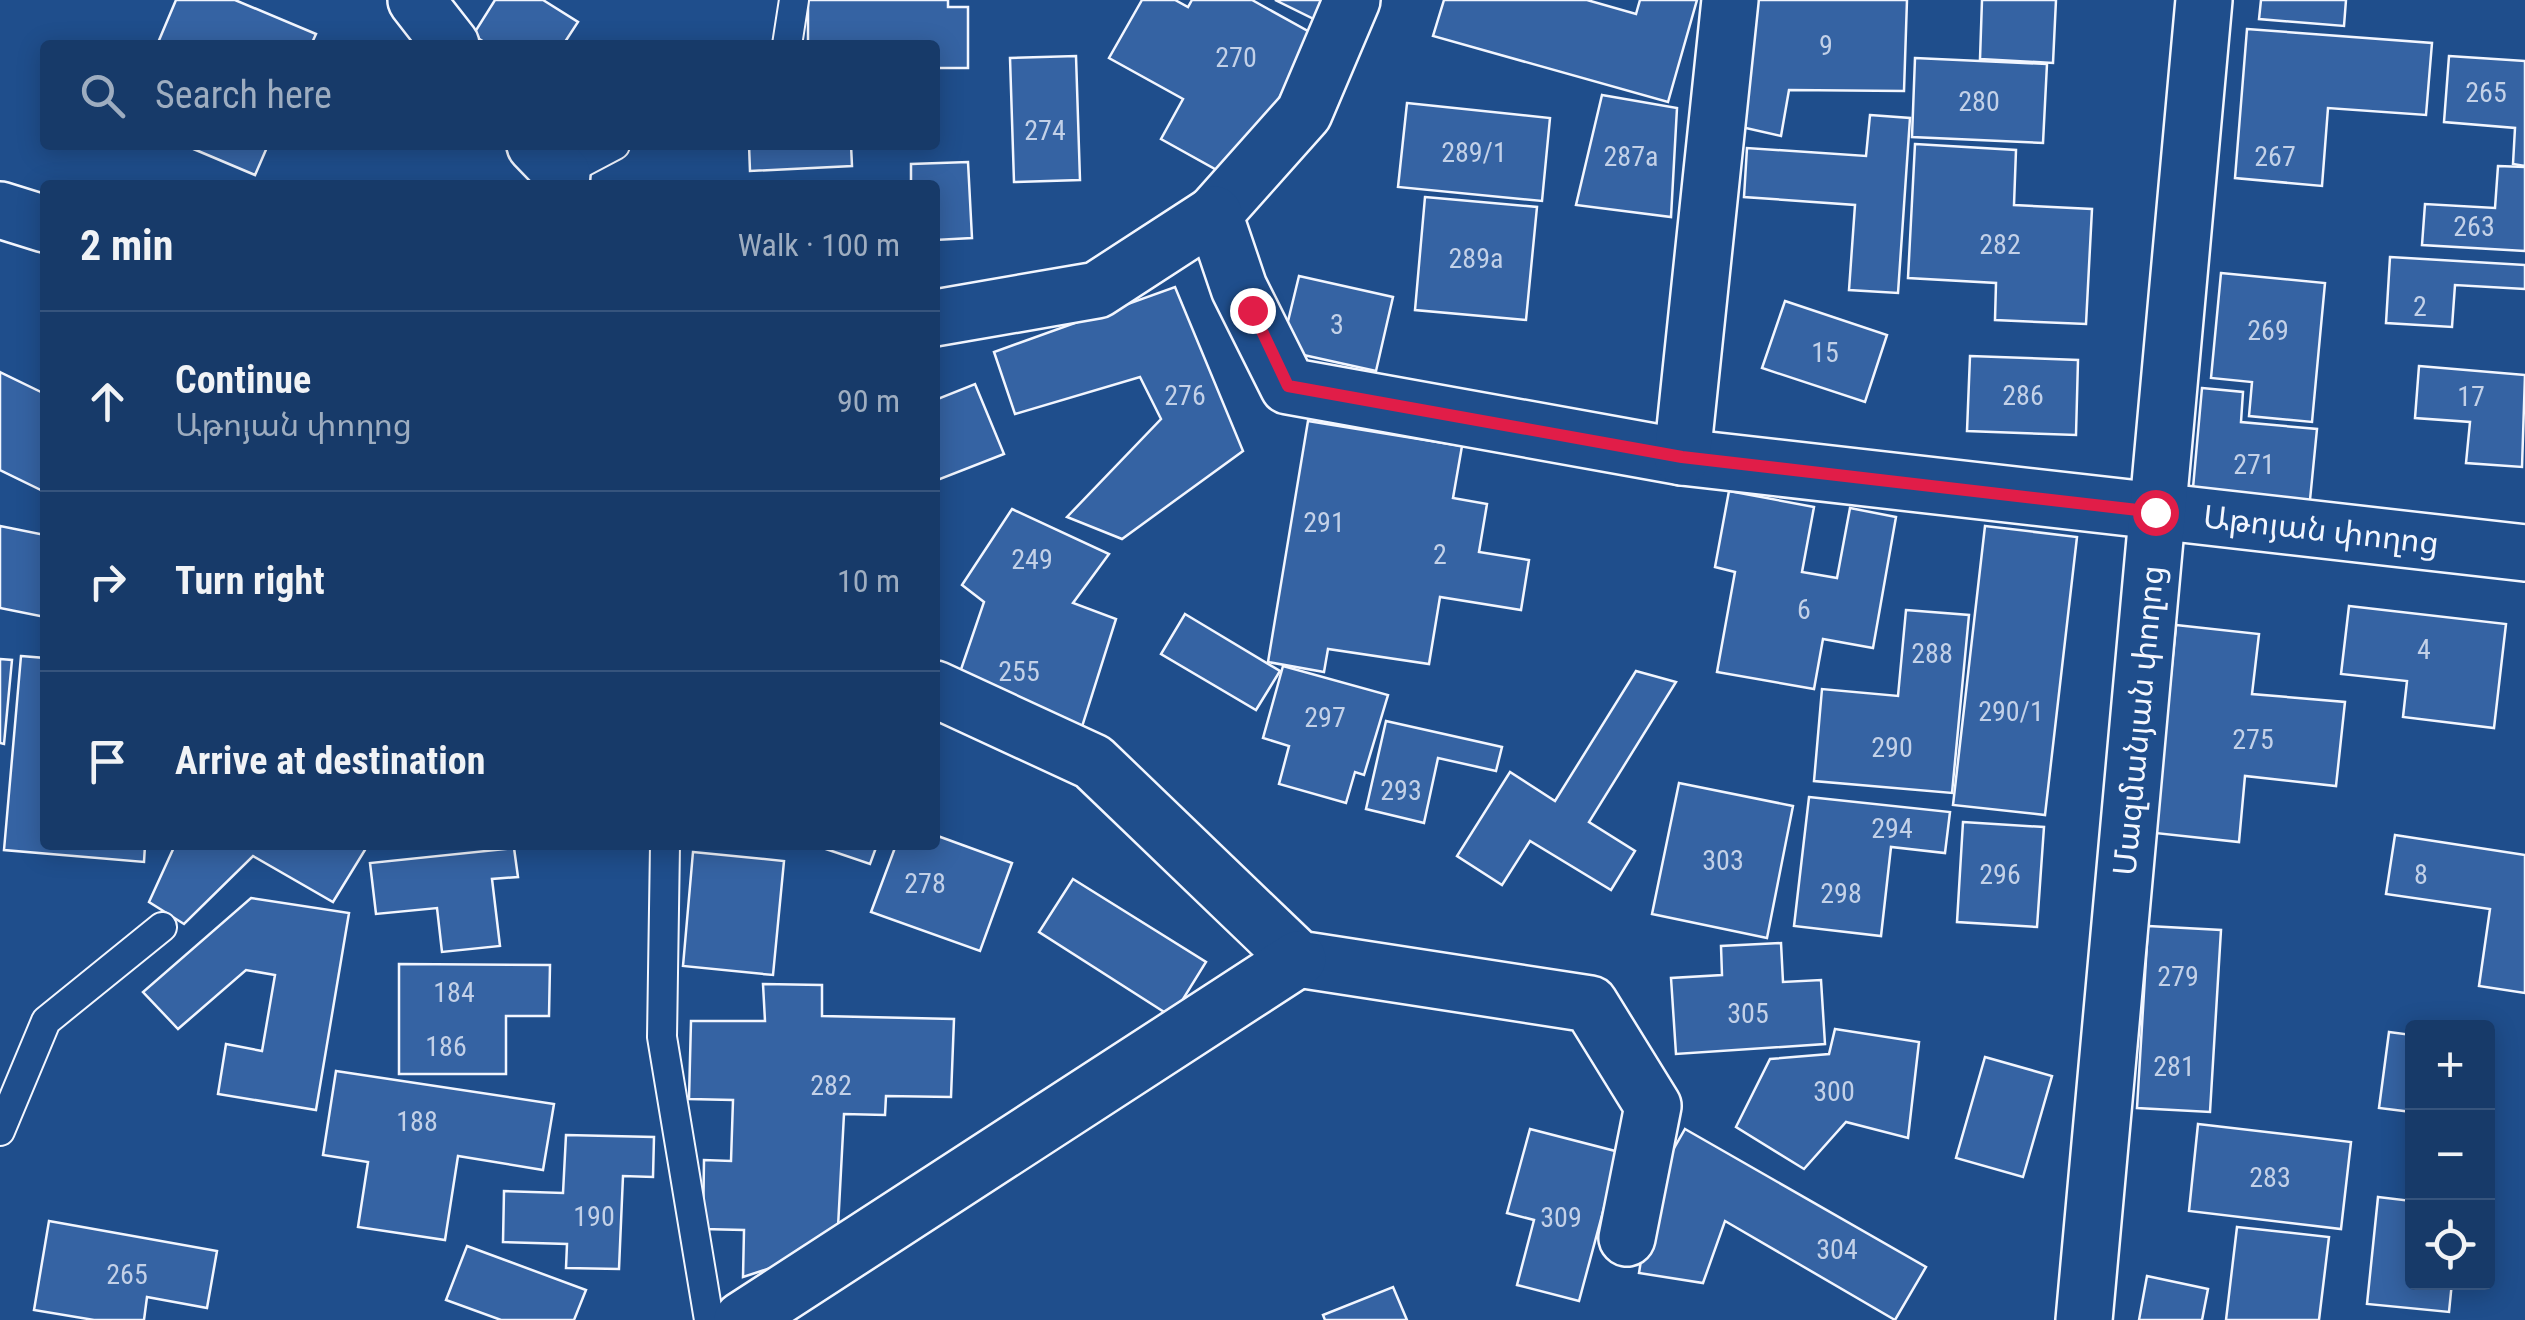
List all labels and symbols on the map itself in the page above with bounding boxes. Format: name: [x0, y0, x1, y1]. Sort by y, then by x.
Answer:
house number: 9: [1819, 29, 1833, 62]
house number: 270: [1215, 41, 1257, 74]
house number: 265: [2465, 76, 2507, 109]
house number: 280: [1958, 85, 2000, 118]
house number: 274: [1024, 114, 1066, 147]
house number: 289/1: [1441, 136, 1507, 169]
house number: 287а: [1604, 140, 1658, 173]
house number: 267: [2254, 140, 2296, 173]
house number: 263: [2453, 210, 2495, 243]
house number: 282: [1979, 228, 2021, 261]
house number: 289а: [1449, 242, 1503, 275]
route end: [1230, 288, 1276, 334]
house number: 2: [2413, 290, 2427, 323]
house number: 3: [1330, 308, 1344, 341]
house number: 269: [2247, 314, 2289, 347]
house number: 15: [1811, 336, 1839, 369]
house number: 276: [1164, 379, 1206, 412]
house number: 286: [2002, 379, 2044, 412]
house number: 17: [2457, 380, 2485, 413]
house number: 271: [2233, 448, 2275, 481]
route start: [2133, 490, 2179, 536]
street label: Աթոյան փողոց: [2201, 497, 2441, 562]
house number: 291: [1303, 506, 1345, 539]
house number: 2: [1433, 538, 1447, 571]
house number: 249: [1011, 543, 1053, 576]
street label: Մազմանյան փողոց: [2105, 564, 2172, 877]
house number: 6: [1797, 593, 1811, 626]
house number: 4: [2417, 633, 2431, 666]
house number: 288: [1911, 637, 1953, 670]
house number: 255: [998, 655, 1040, 688]
house number: 290/1: [1978, 695, 2044, 728]
house number: 297: [1304, 701, 1346, 734]
house number: 275: [2232, 723, 2274, 756]
house number: 290: [1871, 731, 1913, 764]
house number: 293: [1380, 774, 1422, 807]
house number: 294: [1871, 812, 1913, 845]
house number: 303: [1702, 844, 1744, 877]
house number: 296: [1979, 858, 2021, 891]
house number: 8: [2414, 858, 2428, 891]
house number: 278: [904, 867, 946, 900]
house number: 298: [1820, 877, 1862, 910]
house number: 279: [2157, 960, 2199, 993]
house number: 184: [433, 976, 475, 1009]
house number: 305: [1727, 997, 1769, 1030]
house number: 186: [425, 1030, 467, 1063]
house number: 281: [2153, 1050, 2195, 1083]
house number: 282: [810, 1069, 852, 1102]
house number: 300: [1813, 1075, 1855, 1108]
house number: 188: [396, 1105, 438, 1138]
house number: 283: [2249, 1161, 2291, 1194]
house number: 190: [573, 1200, 615, 1233]
house number: 309: [1540, 1201, 1582, 1234]
house number: 304: [1816, 1233, 1858, 1266]
house number: 265: [106, 1258, 148, 1291]

